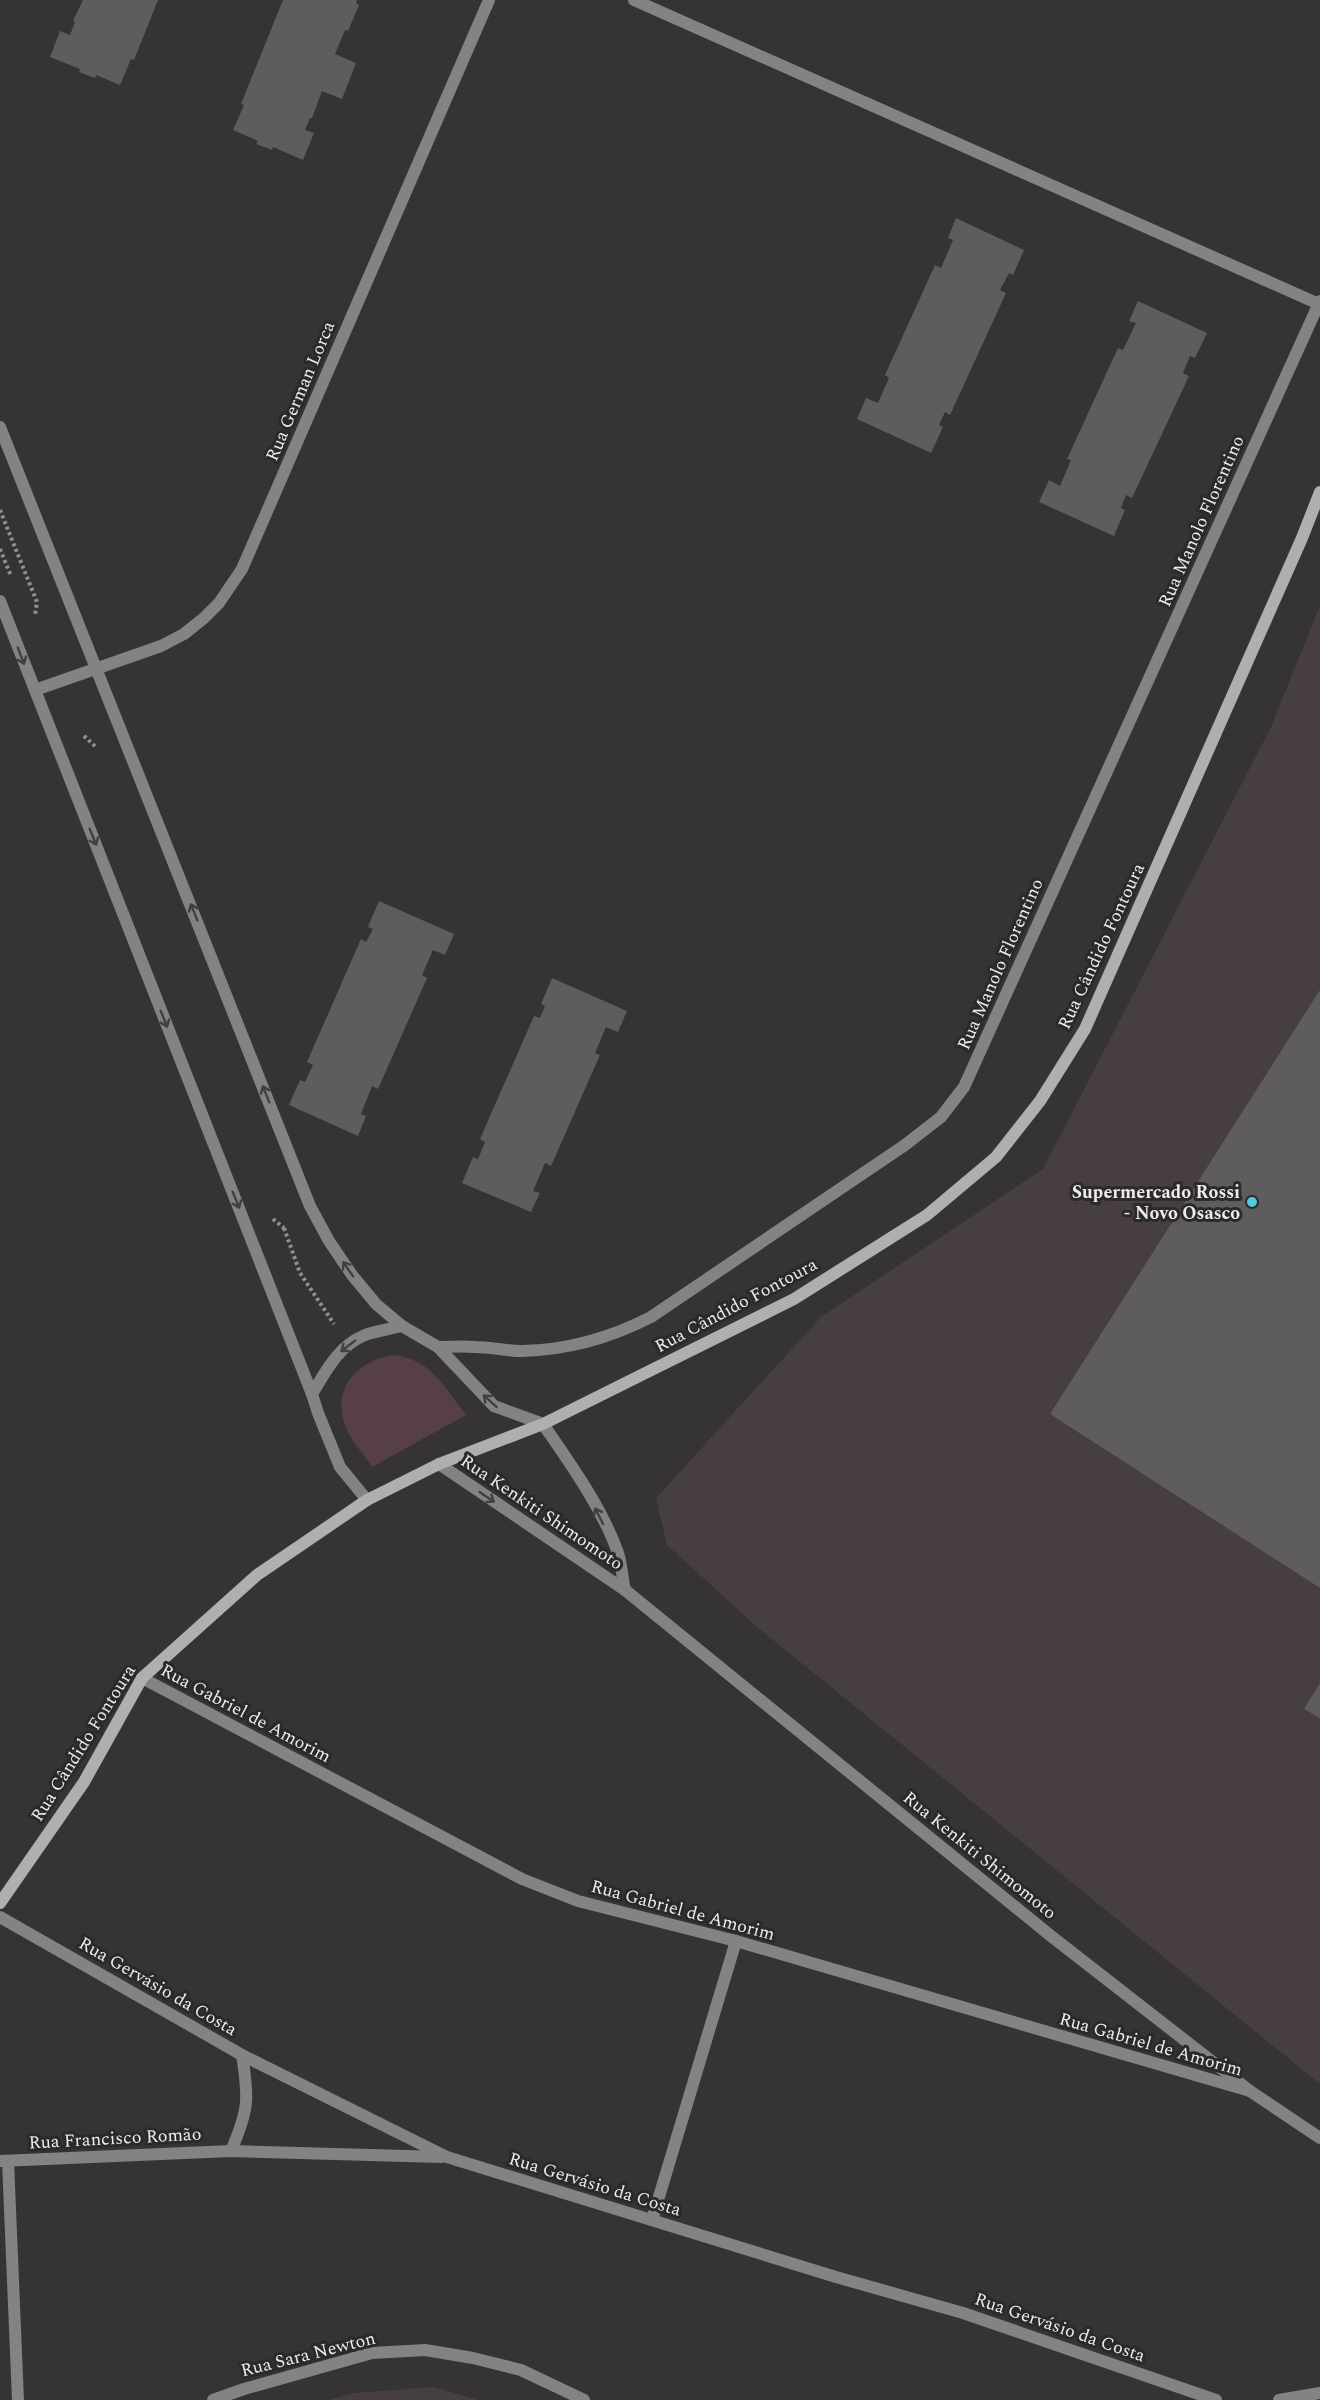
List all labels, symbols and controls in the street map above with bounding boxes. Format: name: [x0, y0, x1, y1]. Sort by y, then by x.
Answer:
street label: Rua German Lorca: [259, 317, 342, 465]
street label: Rua Manolo Florentino: [1151, 431, 1251, 611]
one-way arrow: [17, 646, 28, 665]
one-way arrow: [88, 828, 99, 846]
street label: Rua Cândido Fontoura: [1051, 858, 1152, 1034]
street label: Rua Manolo Florentino: [950, 874, 1050, 1054]
one-way arrow: [187, 904, 198, 922]
one-way arrow: [160, 1009, 171, 1028]
one-way arrow: [260, 1085, 271, 1103]
place label: Supermercado Rossi - Novo Osasco: [1072, 1179, 1240, 1227]
one-way arrow: [231, 1190, 242, 1209]
marker: Supermercado Rossi - Novo Osasco: [1245, 1195, 1259, 1209]
street label: Rua Cândido Fontoura: [650, 1251, 822, 1360]
one-way arrow: [342, 1262, 354, 1278]
one-way arrow: [340, 1340, 356, 1353]
one-way arrow: [483, 1394, 498, 1408]
street label: Rua Kenkiti Shimomoto: [455, 1448, 628, 1577]
one-way arrow: [479, 1491, 495, 1503]
one-way arrow: [593, 1507, 605, 1525]
street label: Rua Gabriel de Amorim: [156, 1657, 336, 1770]
street label: Rua Cândido Fontoura: [24, 1659, 143, 1827]
street label: Rua Kenkiti Shimomoto: [897, 1785, 1062, 1926]
street label: Rua Gabriel de Amorim: [588, 1873, 778, 1948]
street label: Rua Gervásio da Costa: [73, 1930, 242, 2043]
street label: Rua Gabriel de Amorim: [1056, 2005, 1246, 2084]
street label: Rua Francisco Romão: [28, 2120, 202, 2157]
street label: Rua Gervásio da Costa: [505, 2145, 685, 2224]
street label: Rua Gervásio da Costa: [971, 2286, 1149, 2369]
street label: Rua Sara Newton: [238, 2325, 378, 2384]

